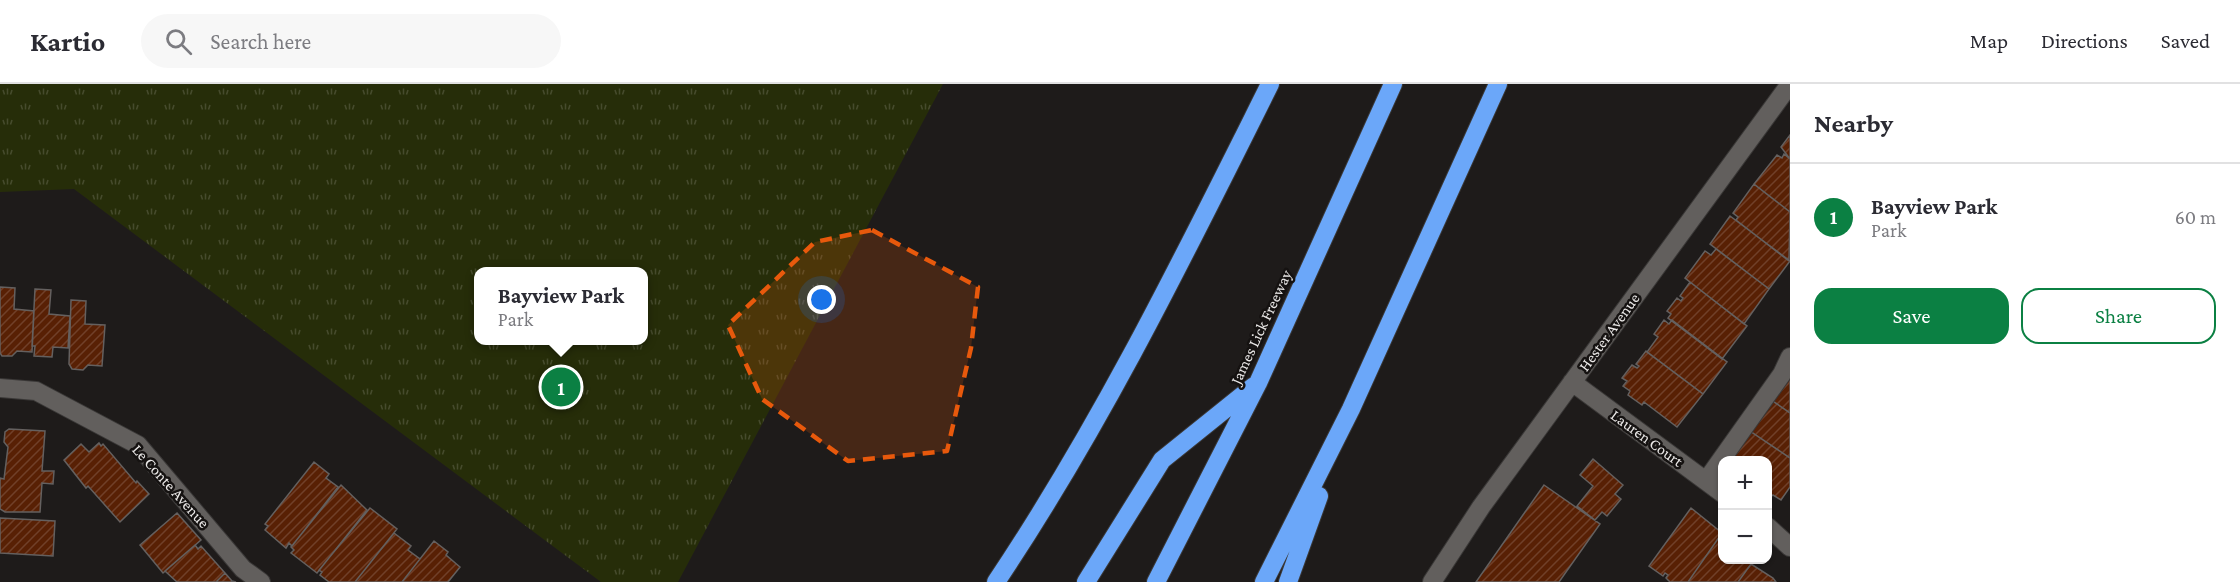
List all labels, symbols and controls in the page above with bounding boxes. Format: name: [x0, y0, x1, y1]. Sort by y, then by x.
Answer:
search box: [141, 14, 561, 68]
icon: search: [162, 25, 195, 58]
text: Kartio: [30, 26, 105, 57]
text: Search here: [210, 29, 311, 54]
text: Map: [1970, 29, 2008, 53]
text: Directions: [2041, 29, 2128, 53]
text: Saved: [2161, 29, 2210, 53]
text: Nearby: [1814, 109, 1893, 138]
text: Bayview Park: [1871, 194, 1997, 219]
text: 1: [1830, 206, 1837, 228]
text: 60 m: [2175, 206, 2216, 228]
text: Park: [1871, 219, 1907, 241]
popup: [474, 267, 648, 345]
street label: James Lick Freeway: [1226, 267, 1296, 389]
text: Bayview Park: [498, 283, 624, 308]
your location: [807, 285, 836, 314]
button: Save: [1814, 288, 2009, 344]
button: Share: [2021, 288, 2216, 344]
street label: Hester Avenue: [1575, 290, 1643, 374]
text: Park: [498, 308, 533, 330]
pin: 1: [542, 364, 580, 410]
street label: Lauren Court: [1608, 406, 1687, 470]
street label: Le Conte Avenue: [129, 441, 213, 531]
map controls: [1718, 456, 1772, 564]
button: +: [1718, 456, 1772, 510]
button: −: [1718, 510, 1772, 564]

